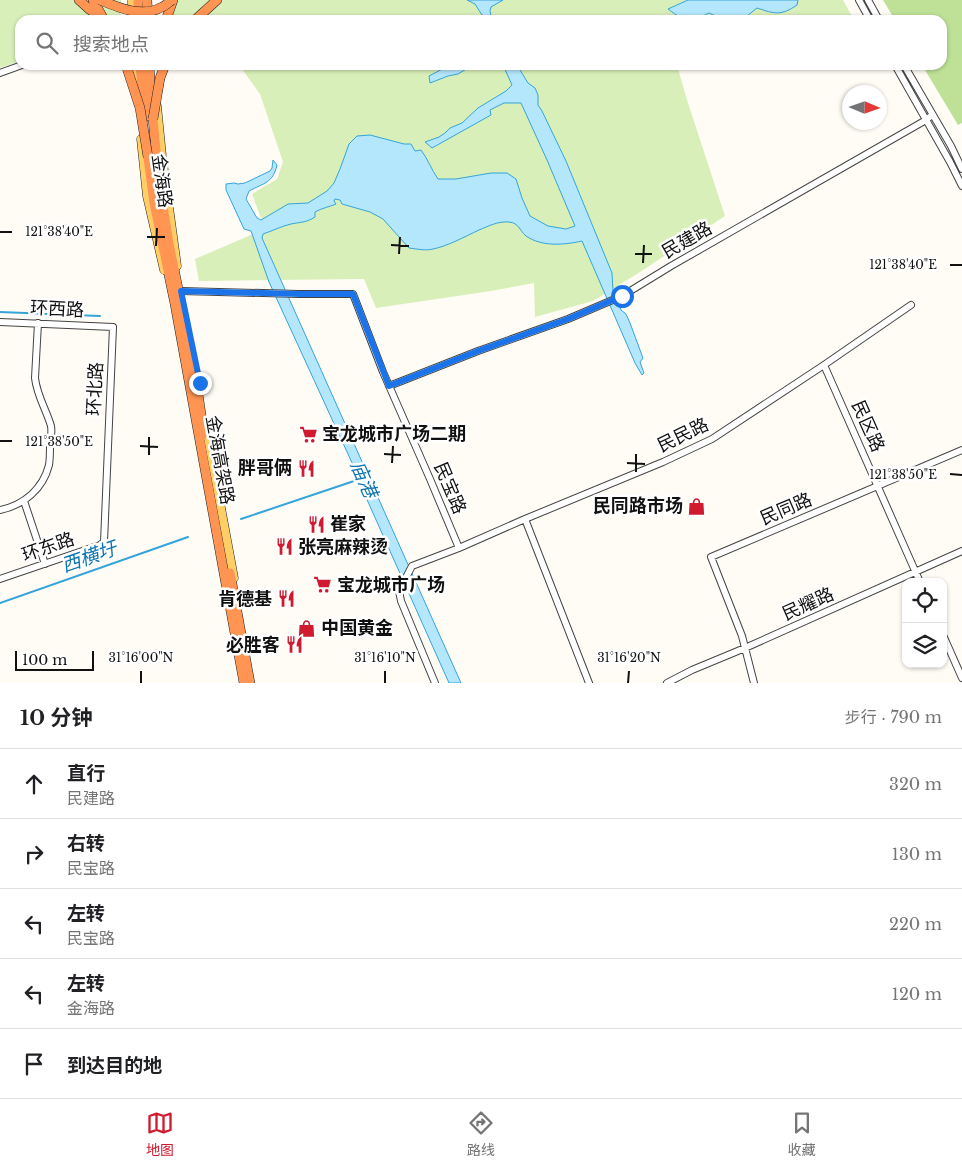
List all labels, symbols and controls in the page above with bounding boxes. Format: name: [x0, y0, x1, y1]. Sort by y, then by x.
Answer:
search box: [15, 15, 947, 70]
icon: search: [33, 29, 61, 57]
text: 搜索地点: [73, 33, 149, 56]
north arrow: [842, 85, 887, 130]
street label: 金海路: [147, 153, 177, 209]
street label: 民建路: [658, 217, 716, 263]
text: 121°38'40"E: [25, 224, 93, 239]
text: 121°38'40"E: [869, 257, 937, 272]
route start: [611, 285, 634, 308]
street label: 环西路: [29, 297, 85, 321]
street label: 环北路: [83, 361, 107, 417]
route end: [189, 372, 212, 395]
street label: 民区路: [847, 397, 889, 455]
street label: 民民路: [654, 413, 712, 457]
street label: 金海高架路: [201, 414, 239, 506]
place label: 宝龙城市广场二期: [322, 423, 466, 445]
supermarket icon: 宝龙城市广场二期: [298, 424, 318, 444]
text: 121°38'50"E: [25, 434, 93, 449]
place label: 胖哥俩: [238, 457, 292, 479]
water label: 庙港: [346, 457, 383, 504]
restaurant icon: 胖哥俩: [296, 458, 316, 478]
street label: 民宝路: [429, 459, 471, 517]
text: 121°38'50"E: [869, 467, 937, 482]
street label: 民同路: [757, 488, 815, 530]
place label: 民同路市场: [593, 495, 683, 517]
shop icon: 民同路市场: [687, 496, 707, 516]
place label: 崔家: [330, 513, 366, 535]
restaurant icon: 崔家: [306, 514, 326, 534]
street label: 环东路: [19, 528, 77, 566]
water label: 西横圩: [58, 536, 123, 577]
place label: 张亮麻辣烫: [298, 536, 388, 558]
restaurant icon: 张亮麻辣烫: [274, 537, 294, 557]
place label: 宝龙城市广场: [337, 574, 445, 596]
supermarket icon: 宝龙城市广场: [313, 575, 333, 595]
map controls: [902, 578, 947, 668]
button: locate: [902, 578, 947, 623]
street label: 民耀路: [779, 583, 837, 625]
place label: 肯德基: [218, 588, 272, 610]
restaurant icon: 肯德基: [276, 589, 296, 609]
place label: 中国黄金: [321, 617, 393, 639]
shop icon: 中国黄金: [297, 618, 317, 638]
button: layers: [902, 623, 947, 668]
place label: 必胜客: [226, 634, 280, 656]
restaurant icon: 必胜客: [284, 635, 304, 655]
scale bar: [15, 648, 94, 671]
text: 31°16'00"N: [109, 650, 174, 665]
text: 31°16'10"N: [354, 650, 416, 665]
text: 31°16'20"N: [597, 650, 661, 665]
text: 100 m: [22, 651, 67, 669]
text: 10 分钟: [20, 705, 93, 731]
text: 步行 · 790 m: [845, 707, 942, 727]
text: 直行: [67, 762, 105, 785]
icon: ahead: [20, 770, 48, 798]
text: 320 m: [889, 774, 942, 794]
text: 民建路: [67, 788, 115, 808]
text: 右转: [67, 832, 105, 855]
icon: right: [20, 840, 48, 868]
text: 130 m: [892, 844, 942, 864]
text: 民宝路: [67, 858, 115, 878]
text: 左转: [67, 902, 105, 925]
icon: left: [20, 910, 48, 938]
text: 220 m: [889, 914, 942, 934]
text: 民宝路: [67, 928, 115, 948]
text: 左转: [67, 972, 105, 995]
icon: left: [20, 980, 48, 1008]
text: 120 m: [892, 984, 942, 1004]
text: 金海路: [67, 998, 115, 1018]
icon: arrive: [20, 1050, 48, 1078]
text: 到达目的地: [67, 1054, 162, 1077]
tab: 地图: [146, 1109, 174, 1159]
tab: 路线: [467, 1109, 495, 1159]
tab: 收藏: [788, 1109, 816, 1159]

